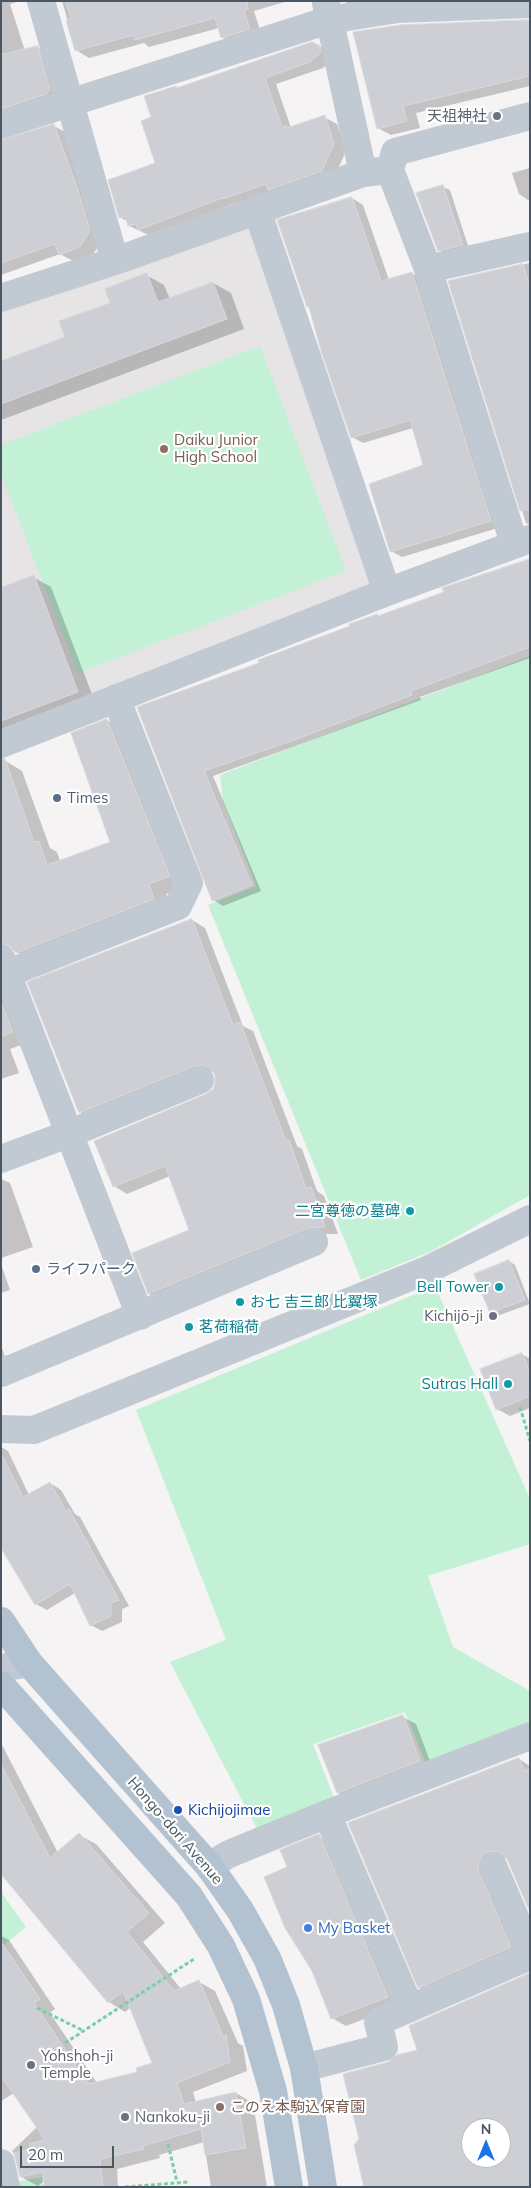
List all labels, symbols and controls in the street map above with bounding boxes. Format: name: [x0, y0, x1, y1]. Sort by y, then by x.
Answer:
place label: 天祖神社: [427, 107, 487, 125]
marker: 天祖神社: [491, 110, 503, 122]
place label: Daiku Junior High School: [174, 431, 258, 466]
marker: Daiku Junior High School: [158, 443, 170, 455]
place label: Times: [67, 789, 108, 807]
marker: Times: [51, 792, 63, 804]
place label: 二宮尊徳の墓碑: [295, 1202, 400, 1220]
marker: 二宮尊徳の墓碑: [404, 1205, 416, 1217]
place label: ライフパーク: [46, 1260, 136, 1278]
marker: ライフパーク: [30, 1263, 42, 1275]
place label: Bell Tower: [417, 1278, 489, 1296]
marker: Bell Tower: [493, 1281, 505, 1293]
place label: お七 吉三郎 比翼塚: [250, 1293, 378, 1311]
marker: お七 吉三郎 比翼塚: [234, 1296, 246, 1308]
place label: Kichijō-ji: [424, 1307, 483, 1325]
marker: Kichijō-ji: [487, 1310, 499, 1322]
place label: 茗荷稲荷: [199, 1318, 259, 1336]
marker: 茗荷稲荷: [183, 1321, 195, 1333]
place label: Sutras Hall: [421, 1375, 498, 1393]
marker: Sutras Hall: [502, 1378, 514, 1390]
street label: Hongo-dori Avenue: [124, 1774, 226, 1888]
place label: Kichijojimae: [188, 1801, 270, 1819]
marker: Kichijojimae: [172, 1804, 184, 1816]
place label: My Basket: [318, 1919, 390, 1937]
marker: My Basket: [302, 1922, 314, 1934]
place label: Yohshoh-ji Temple: [41, 2047, 113, 2082]
marker: Yohshoh-ji Temple: [25, 2059, 37, 2071]
place label: このえ本駒込保育園: [230, 2098, 365, 2116]
marker: このえ本駒込保育園: [214, 2101, 226, 2113]
place label: Nankoku-ji: [135, 2108, 210, 2126]
marker: Nankoku-ji: [119, 2111, 131, 2123]
north arrow: [461, 2118, 511, 2168]
text: N: [481, 2120, 491, 2138]
scale bar: [22, 2136, 116, 2168]
text: 20 m: [28, 2145, 63, 2164]

